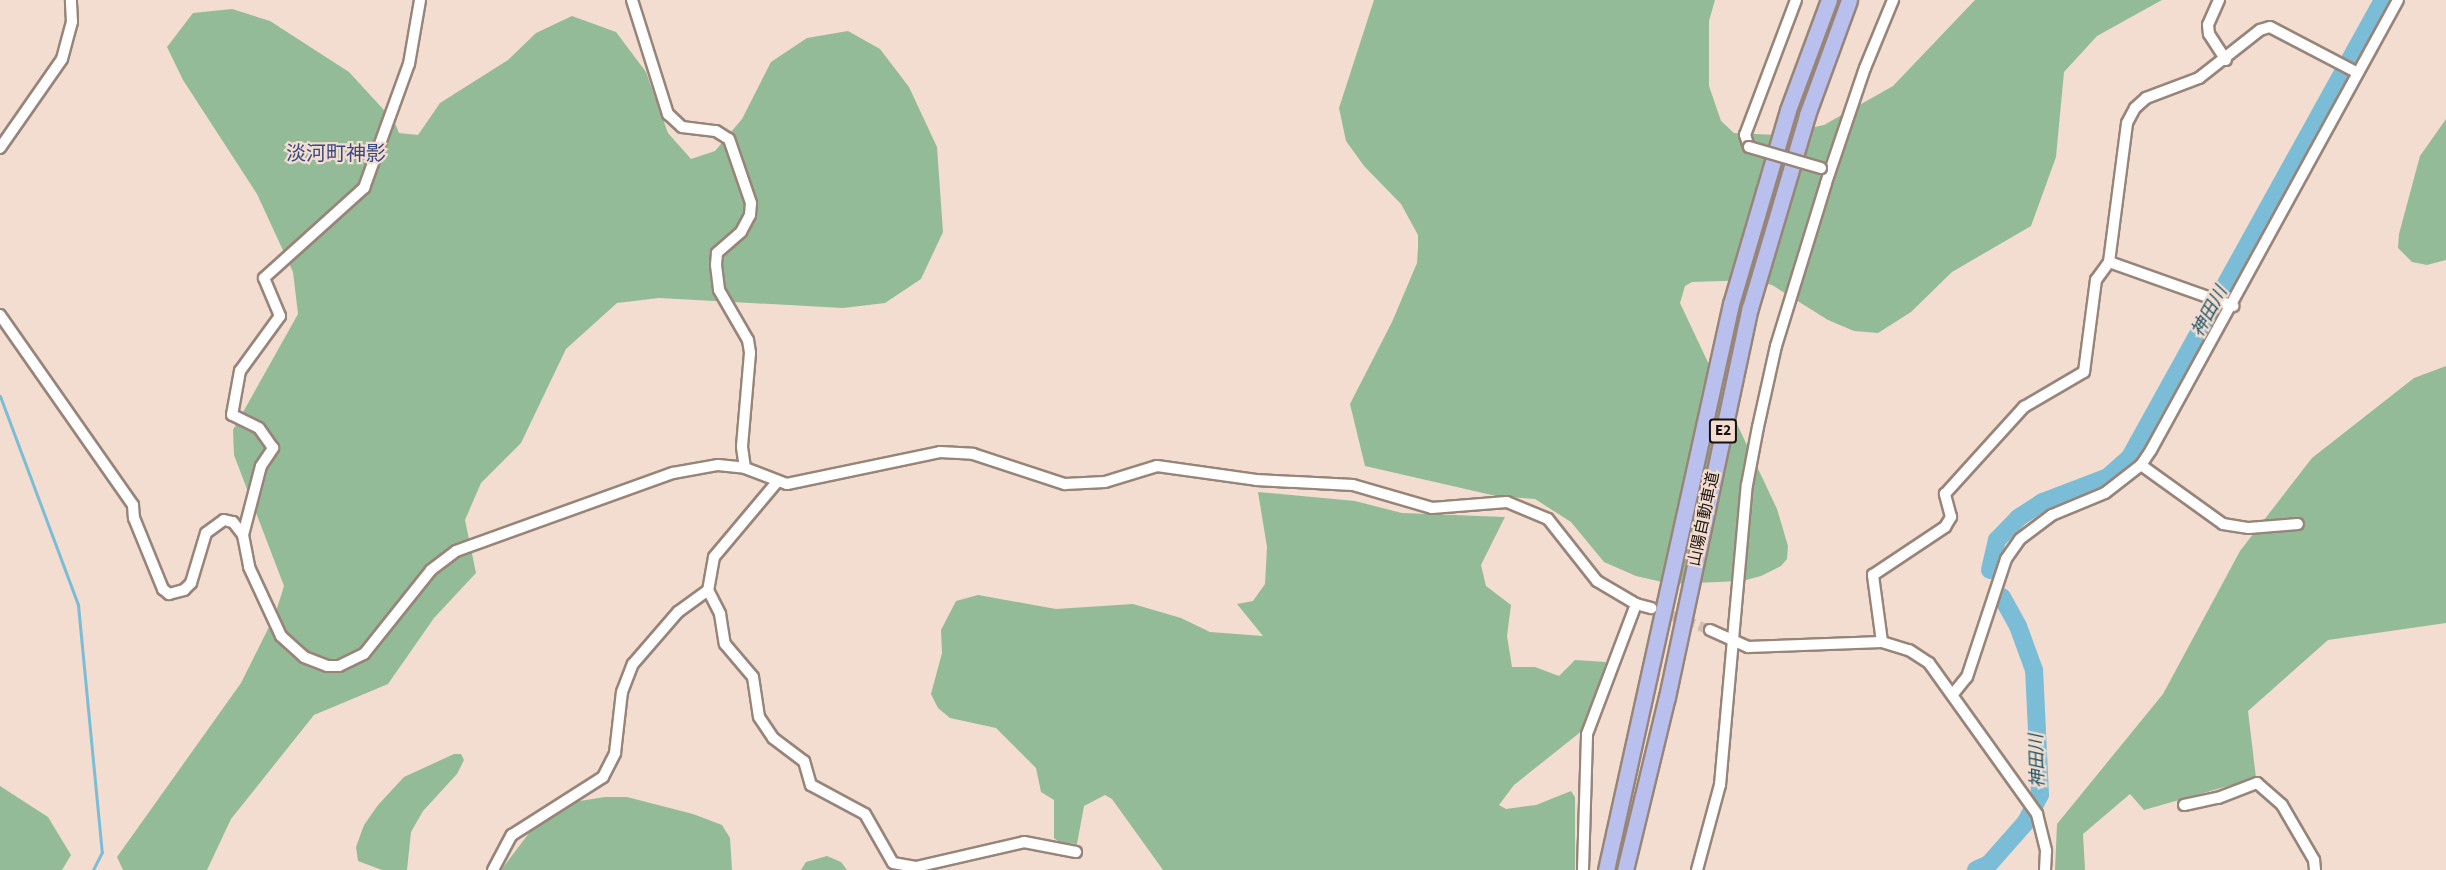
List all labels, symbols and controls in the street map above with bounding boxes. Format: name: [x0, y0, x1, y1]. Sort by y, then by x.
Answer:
district label: 淡河町神影: [286, 142, 386, 166]
water label: 神田川: [2187, 283, 2233, 341]
road number: E2: [1708, 419, 1738, 443]
street label: 山陽自動車道: [1685, 470, 1723, 568]
water label: 神田川: [2026, 734, 2050, 788]

